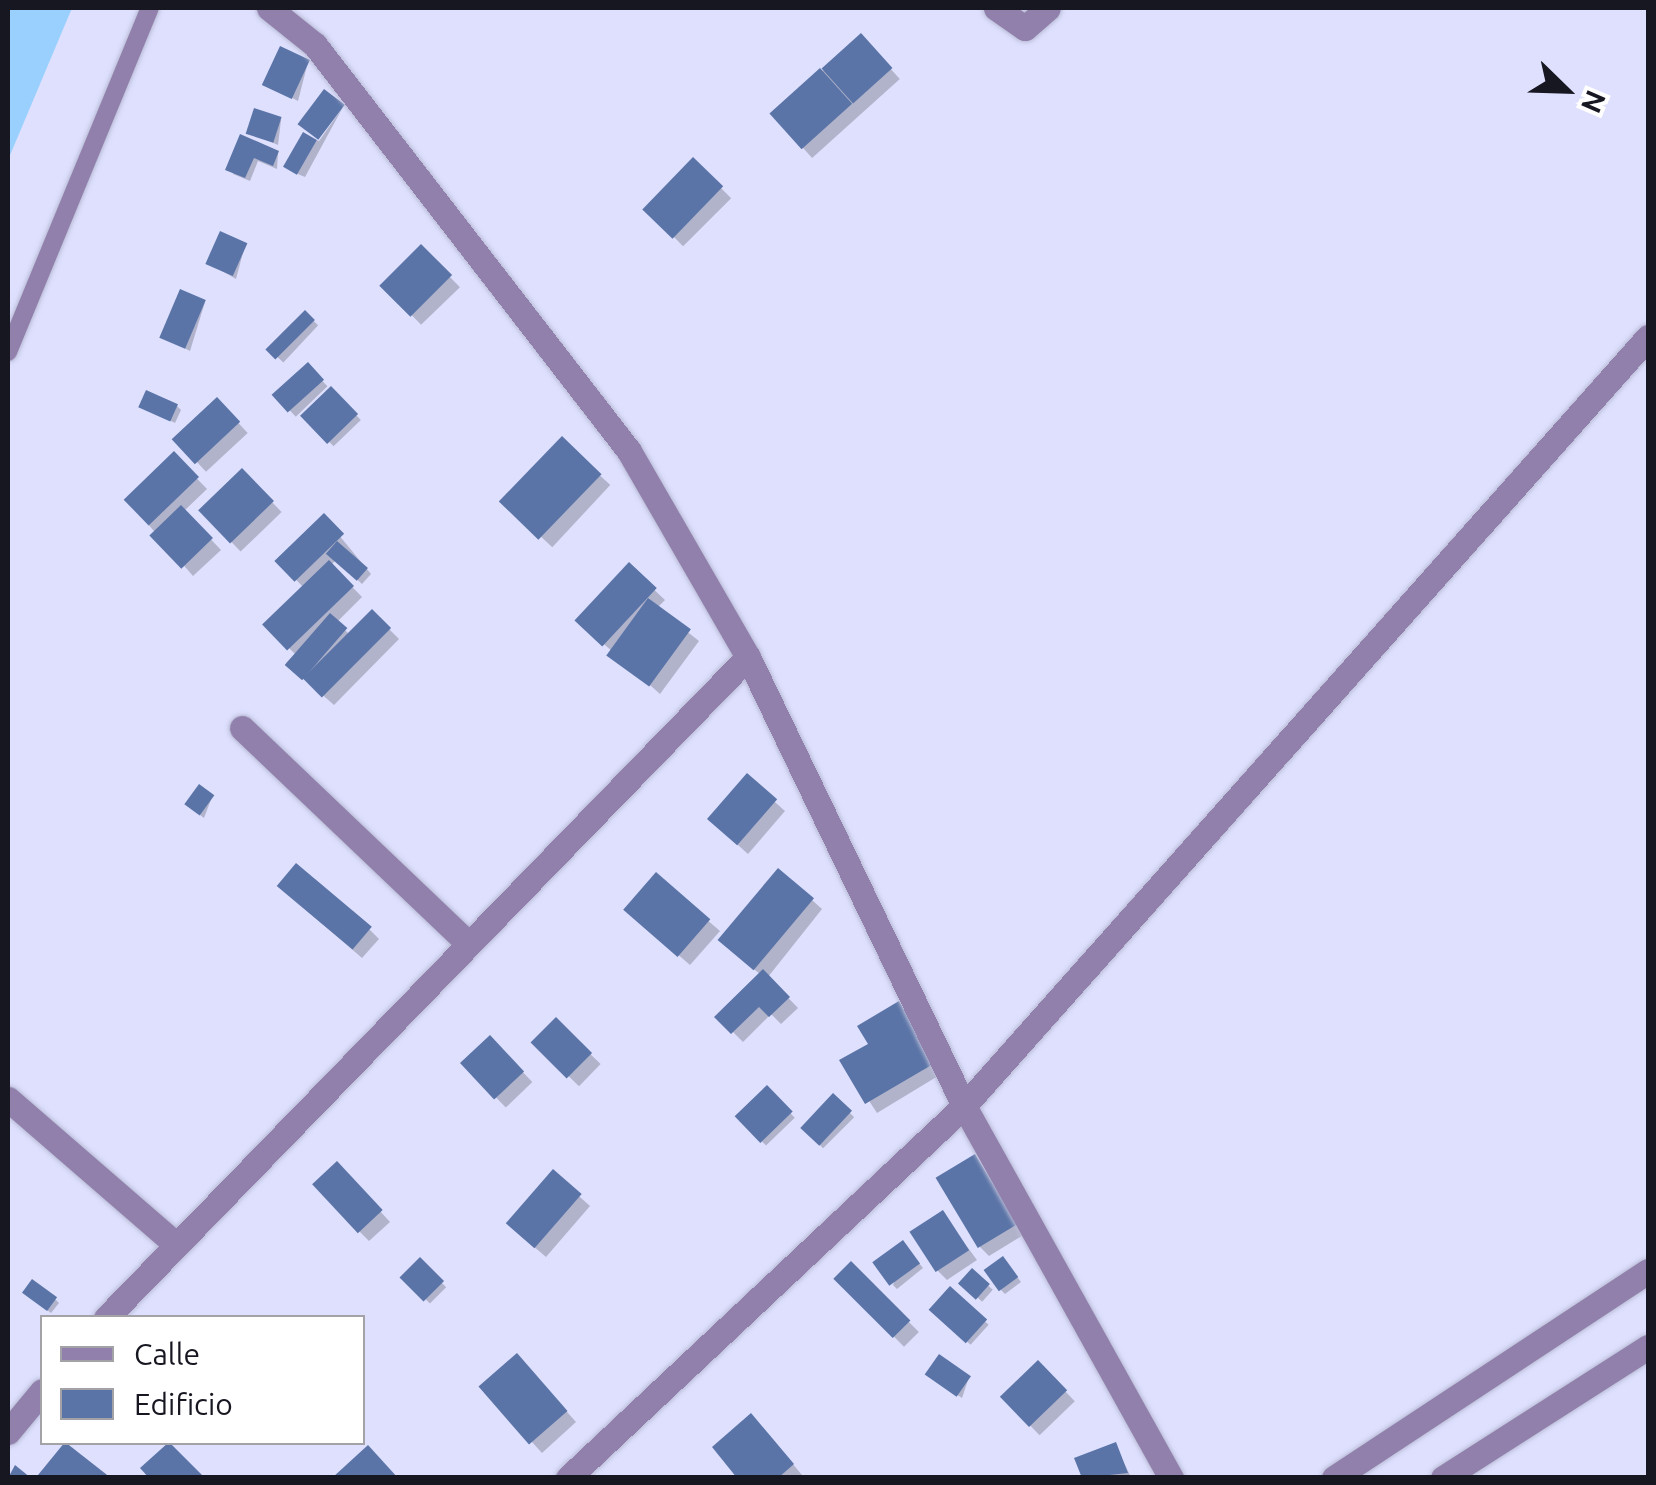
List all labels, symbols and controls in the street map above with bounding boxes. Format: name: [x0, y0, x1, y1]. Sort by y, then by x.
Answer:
north arrow: [1516, 40, 1616, 140]
text: N: [1576, 86, 1612, 118]
legend: [40, 1315, 365, 1445]
text: Calle: [134, 1337, 200, 1371]
text: Edificio: [134, 1387, 233, 1421]

